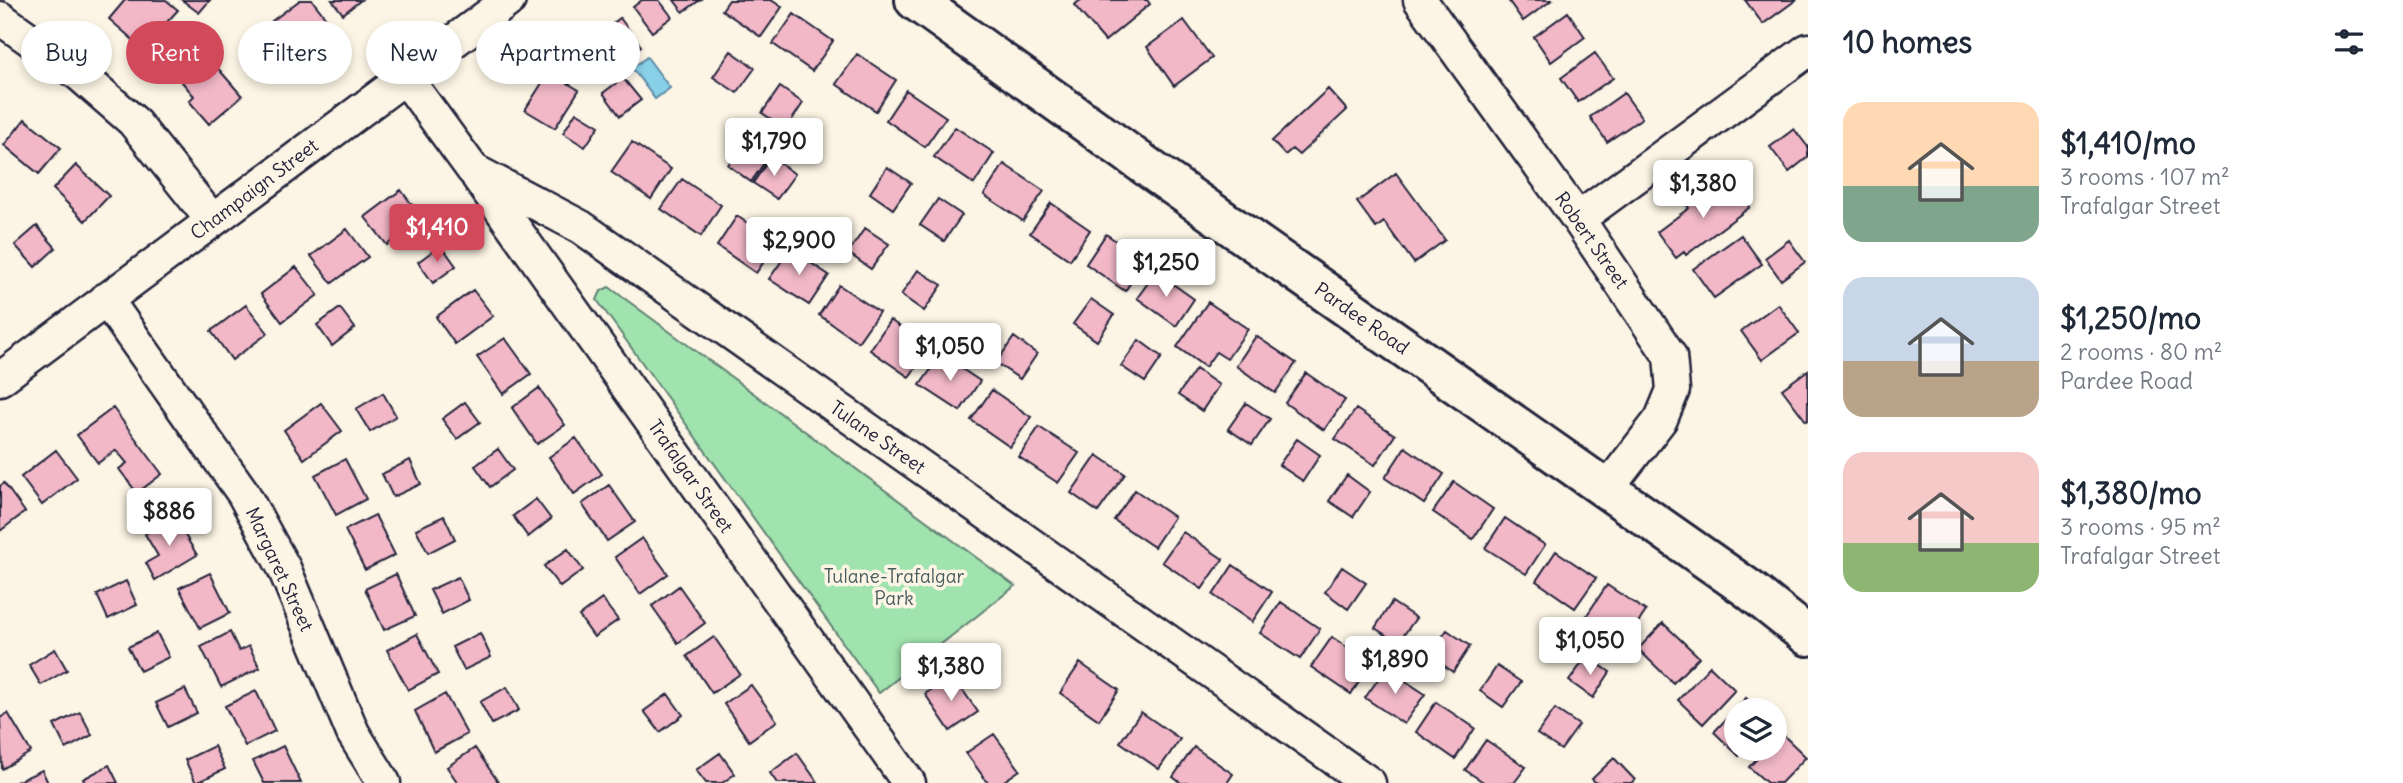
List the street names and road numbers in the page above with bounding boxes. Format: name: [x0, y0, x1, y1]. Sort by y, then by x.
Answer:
street label: Champaign Street: [185, 133, 323, 245]
street label: Robert Street: [1550, 187, 1634, 293]
street label: Pardee Road: [1310, 277, 1414, 359]
street label: Tulane Street: [826, 395, 930, 479]
street label: Trafalgar Street: [643, 415, 739, 537]
street label: Margaret Street: [241, 503, 319, 635]

